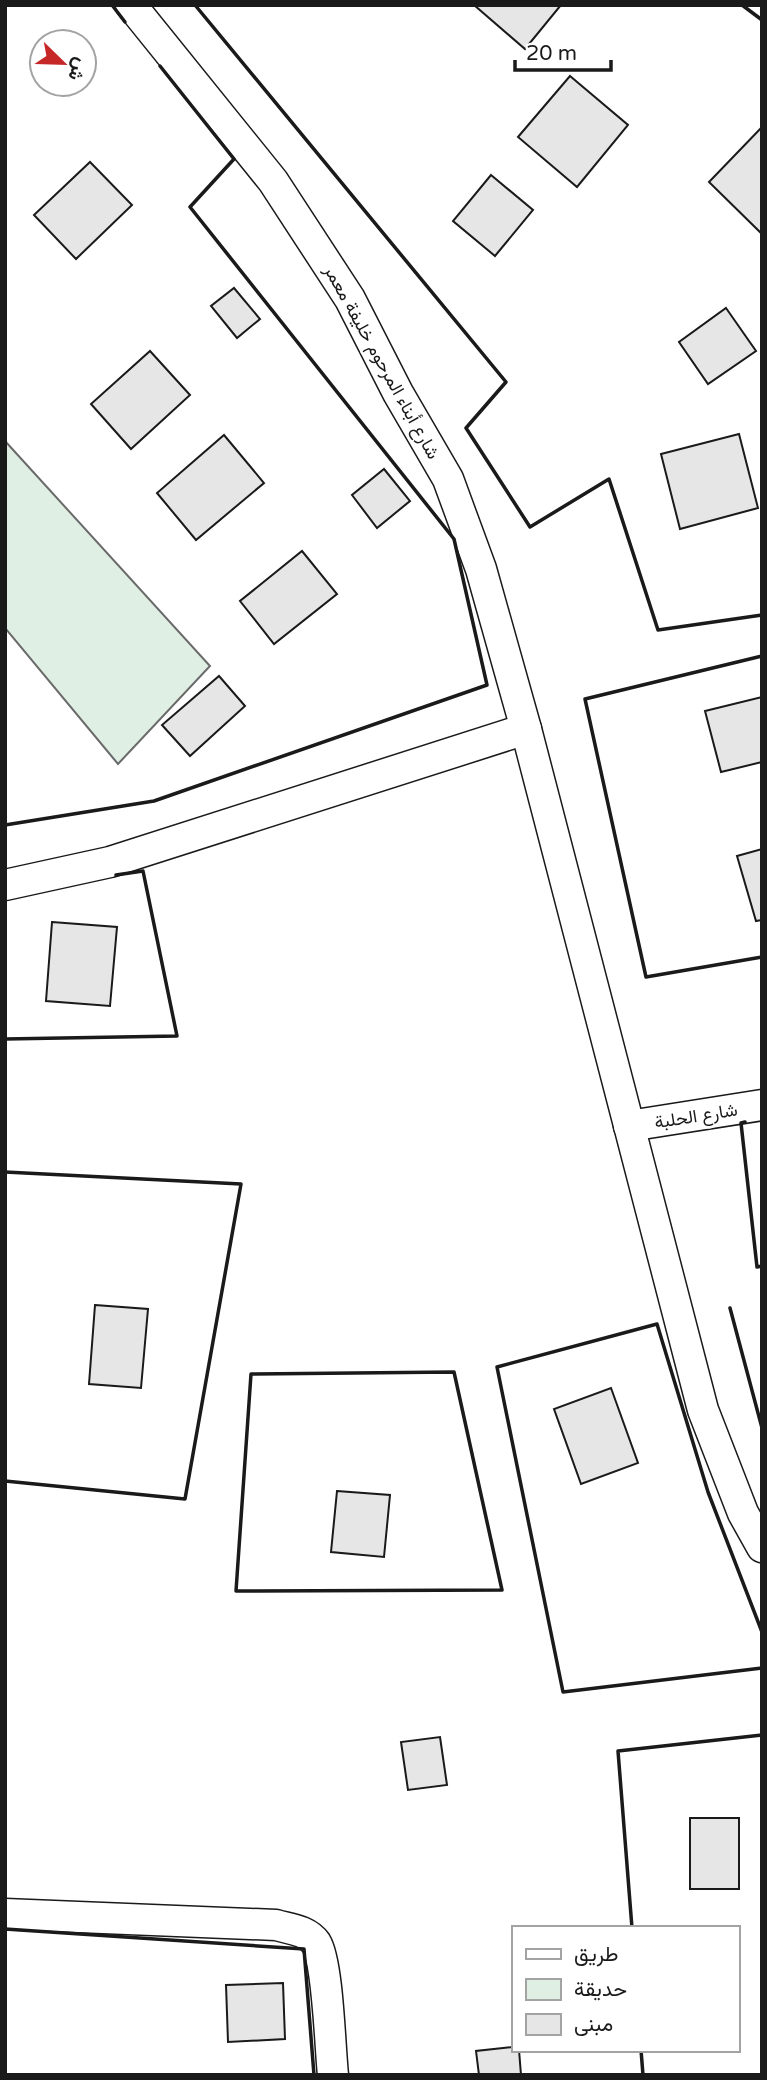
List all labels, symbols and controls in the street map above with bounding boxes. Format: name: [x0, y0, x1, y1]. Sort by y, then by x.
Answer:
north arrow: [28, 28, 98, 98]
scale bar: [515, 28, 611, 72]
text: 20 m: [526, 41, 577, 66]
text: ش: [63, 54, 92, 84]
street label: شارع أبناء المرحوم خليفة معمر: [318, 260, 445, 463]
street label: شارع الحلبة: [653, 1099, 739, 1134]
legend: [512, 1926, 739, 2052]
text: طريق: [574, 1942, 619, 1967]
text: حديقة: [574, 1977, 627, 2002]
text: مبنى: [574, 2012, 613, 2037]

